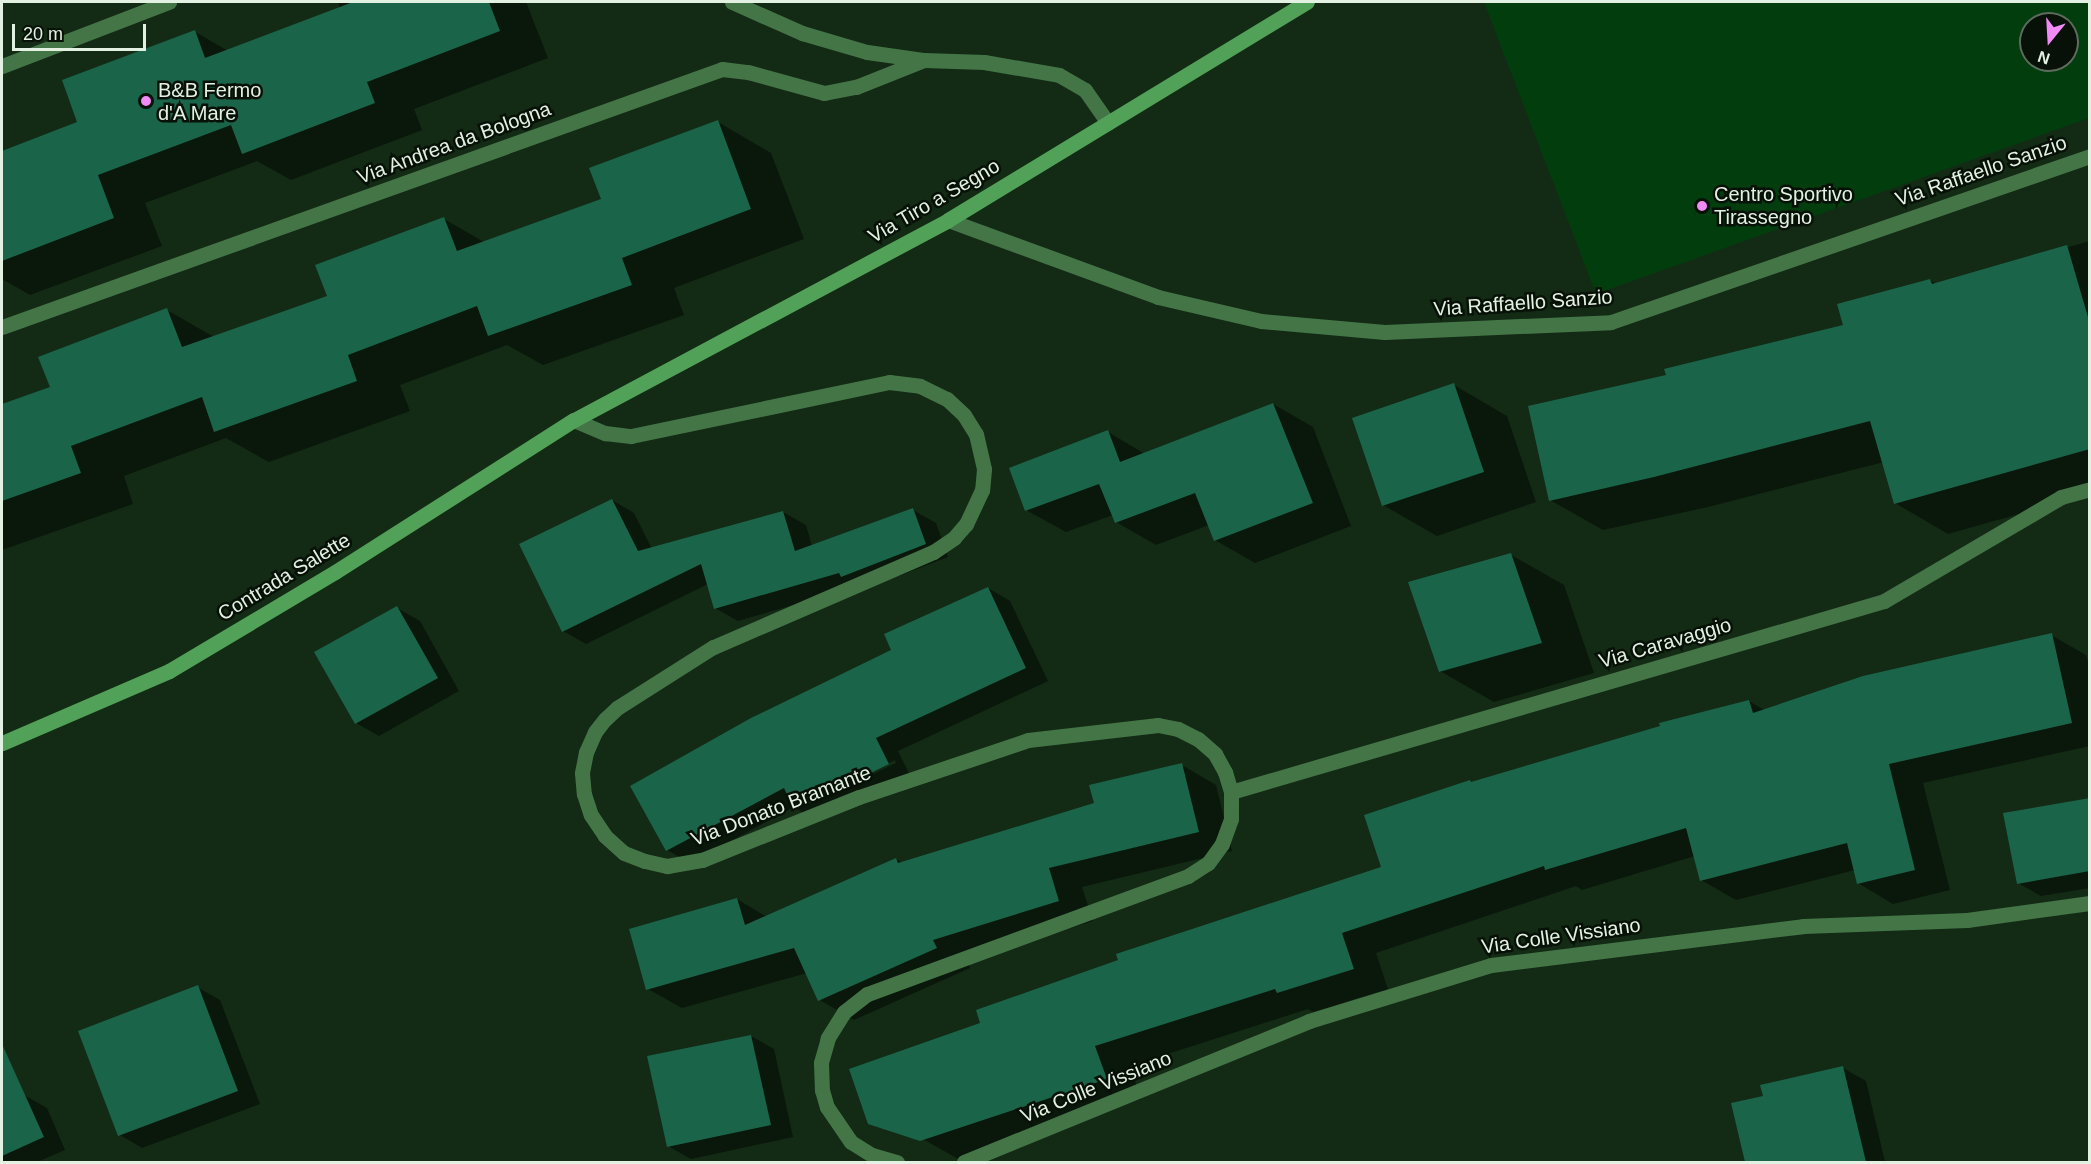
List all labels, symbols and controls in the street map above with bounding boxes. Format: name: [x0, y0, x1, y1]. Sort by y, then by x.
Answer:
scale bar: [15, 12, 148, 50]
north arrow: [2019, 12, 2079, 72]
text: 20 m: [23, 24, 63, 44]
text: N: [2036, 48, 2052, 68]
place label: B&B Fermo d'A Mare: [158, 78, 261, 125]
marker: B&B Fermo d'A Mare: [139, 94, 153, 108]
street label: Via Andrea da Bologna: [353, 97, 555, 189]
street label: Via Raffaello Sanzio: [1892, 130, 2070, 212]
street label: Via Tiro a Segno: [864, 154, 1004, 248]
place label: Centro Sportivo Tirassegno: [1714, 183, 1853, 230]
marker: Centro Sportivo Tirassegno: [1695, 199, 1709, 213]
street label: Via Raffaello Sanzio: [1433, 285, 1613, 321]
street label: Contrada Salette: [213, 528, 355, 626]
street label: Via Caravaggio: [1596, 613, 1734, 673]
street label: Via Donato Bramante: [688, 761, 874, 851]
street label: Via Colle Vissiano: [1480, 913, 1642, 959]
street label: Via Colle Vissiano: [1017, 1046, 1175, 1128]

